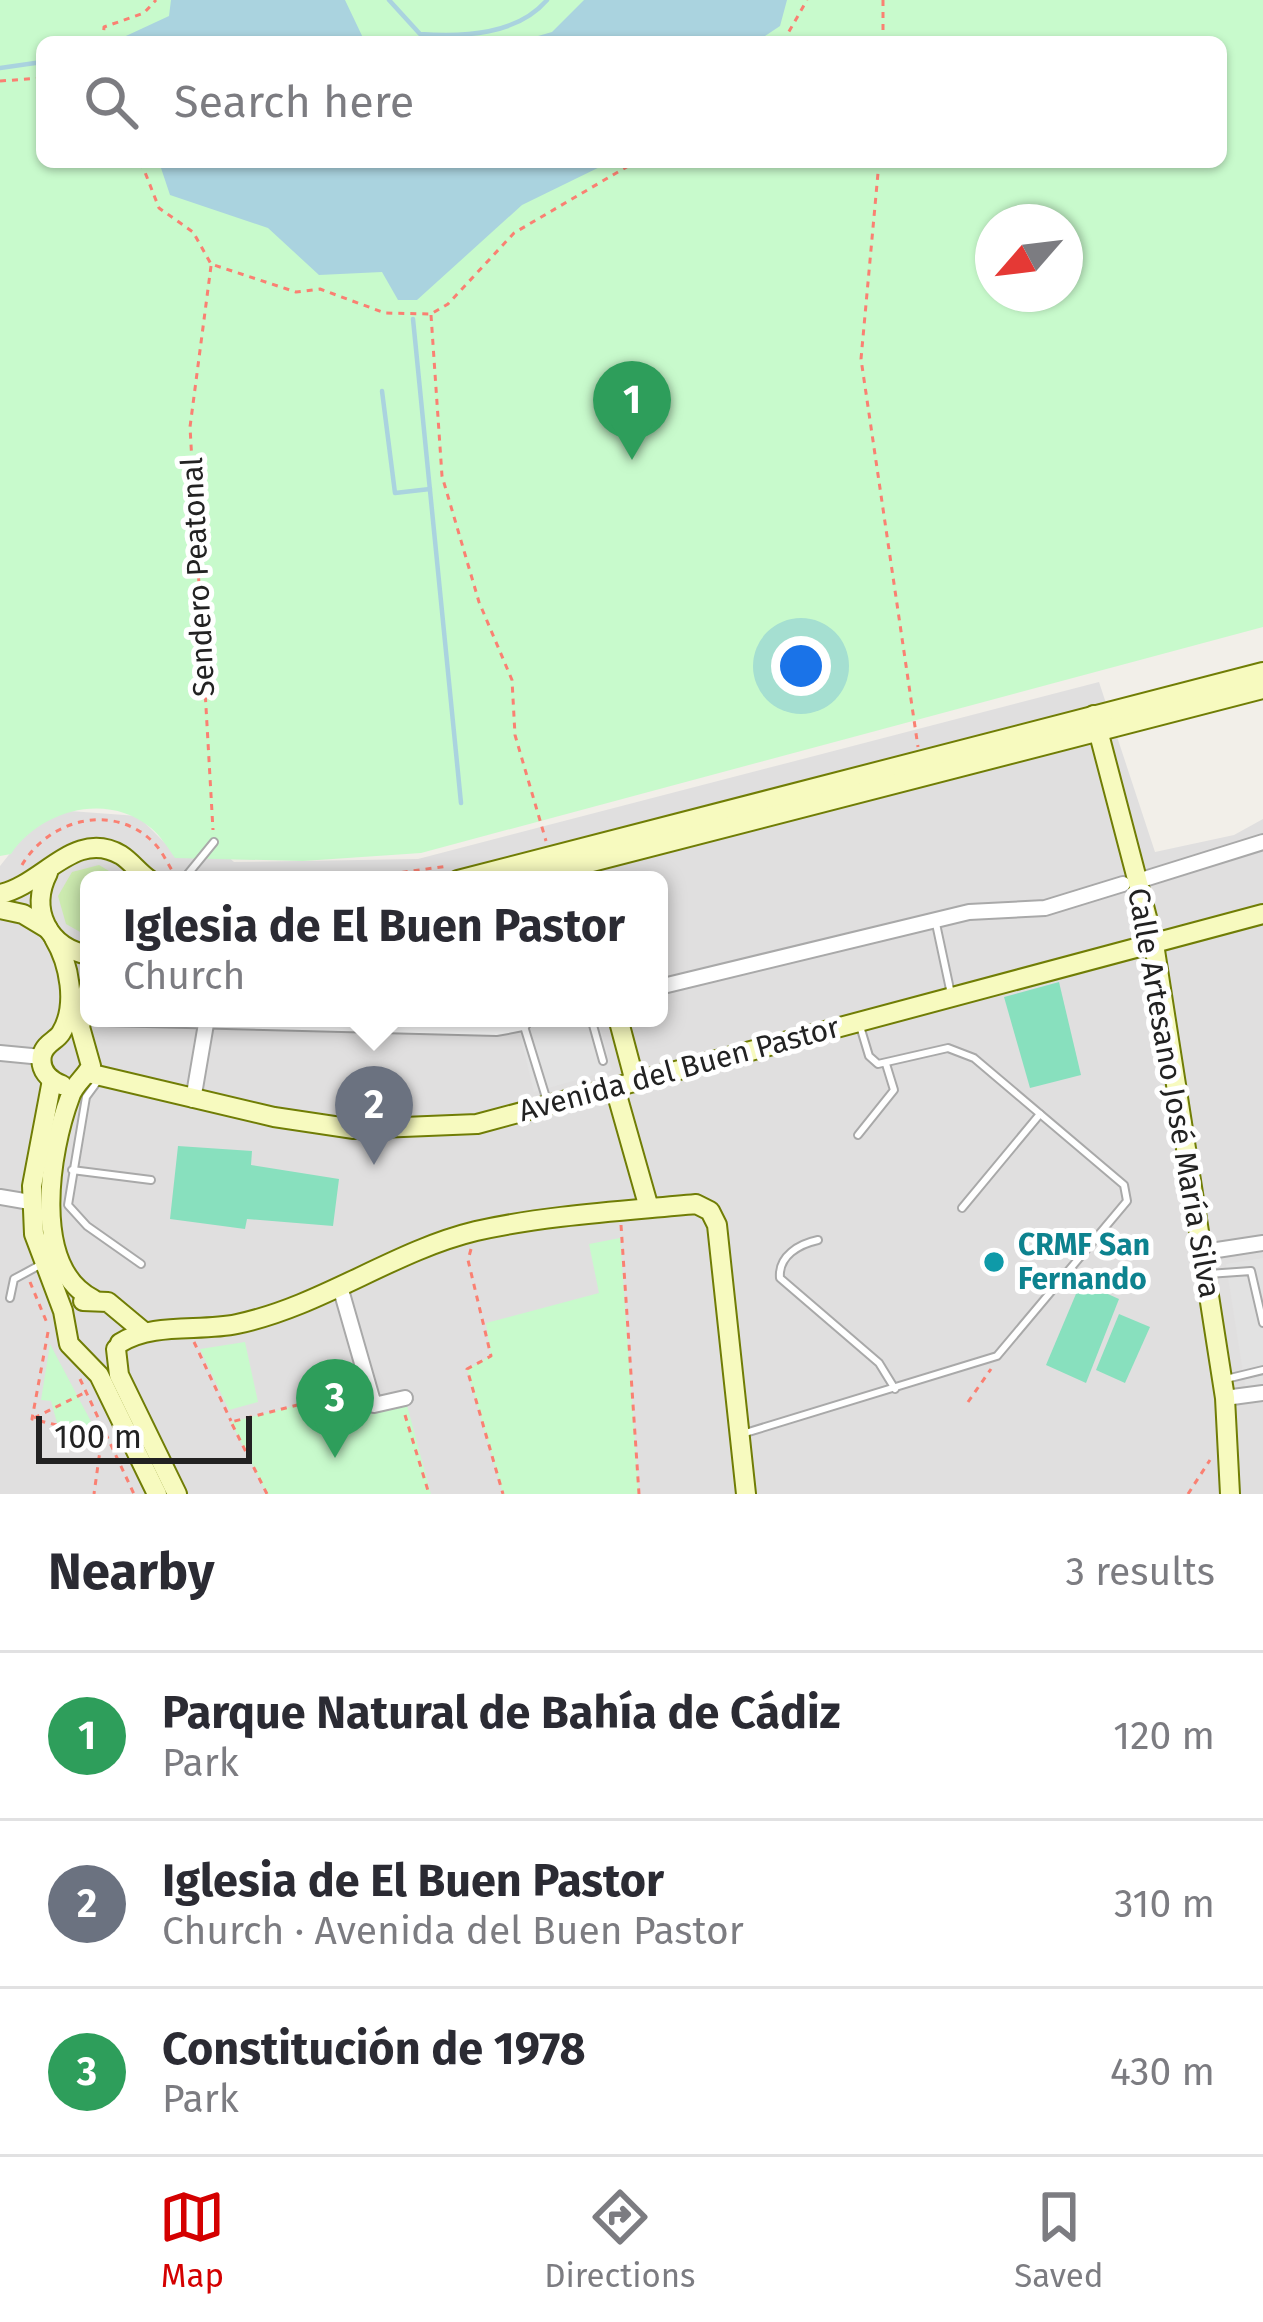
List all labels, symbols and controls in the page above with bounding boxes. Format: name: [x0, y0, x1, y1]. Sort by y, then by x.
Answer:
search box: [36, 36, 1227, 168]
icon: search: [78, 69, 144, 135]
text: Search here: [174, 75, 414, 129]
north arrow: [975, 204, 1083, 312]
pin: 1: [593, 361, 671, 460]
street label: Sendero Peatonal: [174, 456, 222, 698]
your location: [771, 636, 831, 696]
popup: [80, 871, 668, 1027]
street label: Calle Artesano José María Silva: [1120, 885, 1228, 1301]
text: Iglesia de El Buen Pastor: [123, 899, 625, 953]
text: Church: [123, 953, 245, 999]
street label: Avenida del Buen Pastor: [515, 1009, 844, 1129]
pin: 2: [335, 1066, 413, 1165]
place label: CRMF San Fernando: [1018, 1227, 1150, 1297]
marker: CRMF San Fernando: [981, 1249, 1007, 1275]
pin: 3: [296, 1359, 374, 1458]
scale bar: [36, 1410, 252, 1463]
text: 100 m: [54, 1417, 142, 1457]
text: Nearby: [48, 1541, 214, 1603]
text: 3 results: [1065, 1549, 1215, 1595]
text: Parque Natural de Bahía de Cádiz: [162, 1686, 840, 1740]
text: 1: [78, 1713, 96, 1759]
text: 120 m: [1113, 1713, 1215, 1759]
text: Park: [162, 1740, 239, 1786]
text: Iglesia de El Buen Pastor: [162, 1854, 664, 1908]
text: 2: [77, 1881, 97, 1927]
text: 310 m: [1114, 1881, 1215, 1927]
text: Church · Avenida del Buen Pastor: [162, 1908, 744, 1954]
text: Constitución de 1978: [162, 2022, 586, 2076]
text: 3: [77, 2049, 97, 2095]
text: 430 m: [1110, 2049, 1215, 2095]
text: Park: [162, 2076, 239, 2122]
tab: Map: [159, 2184, 225, 2296]
tab: Directions: [544, 2184, 696, 2296]
tab: Saved: [1014, 2184, 1104, 2296]

